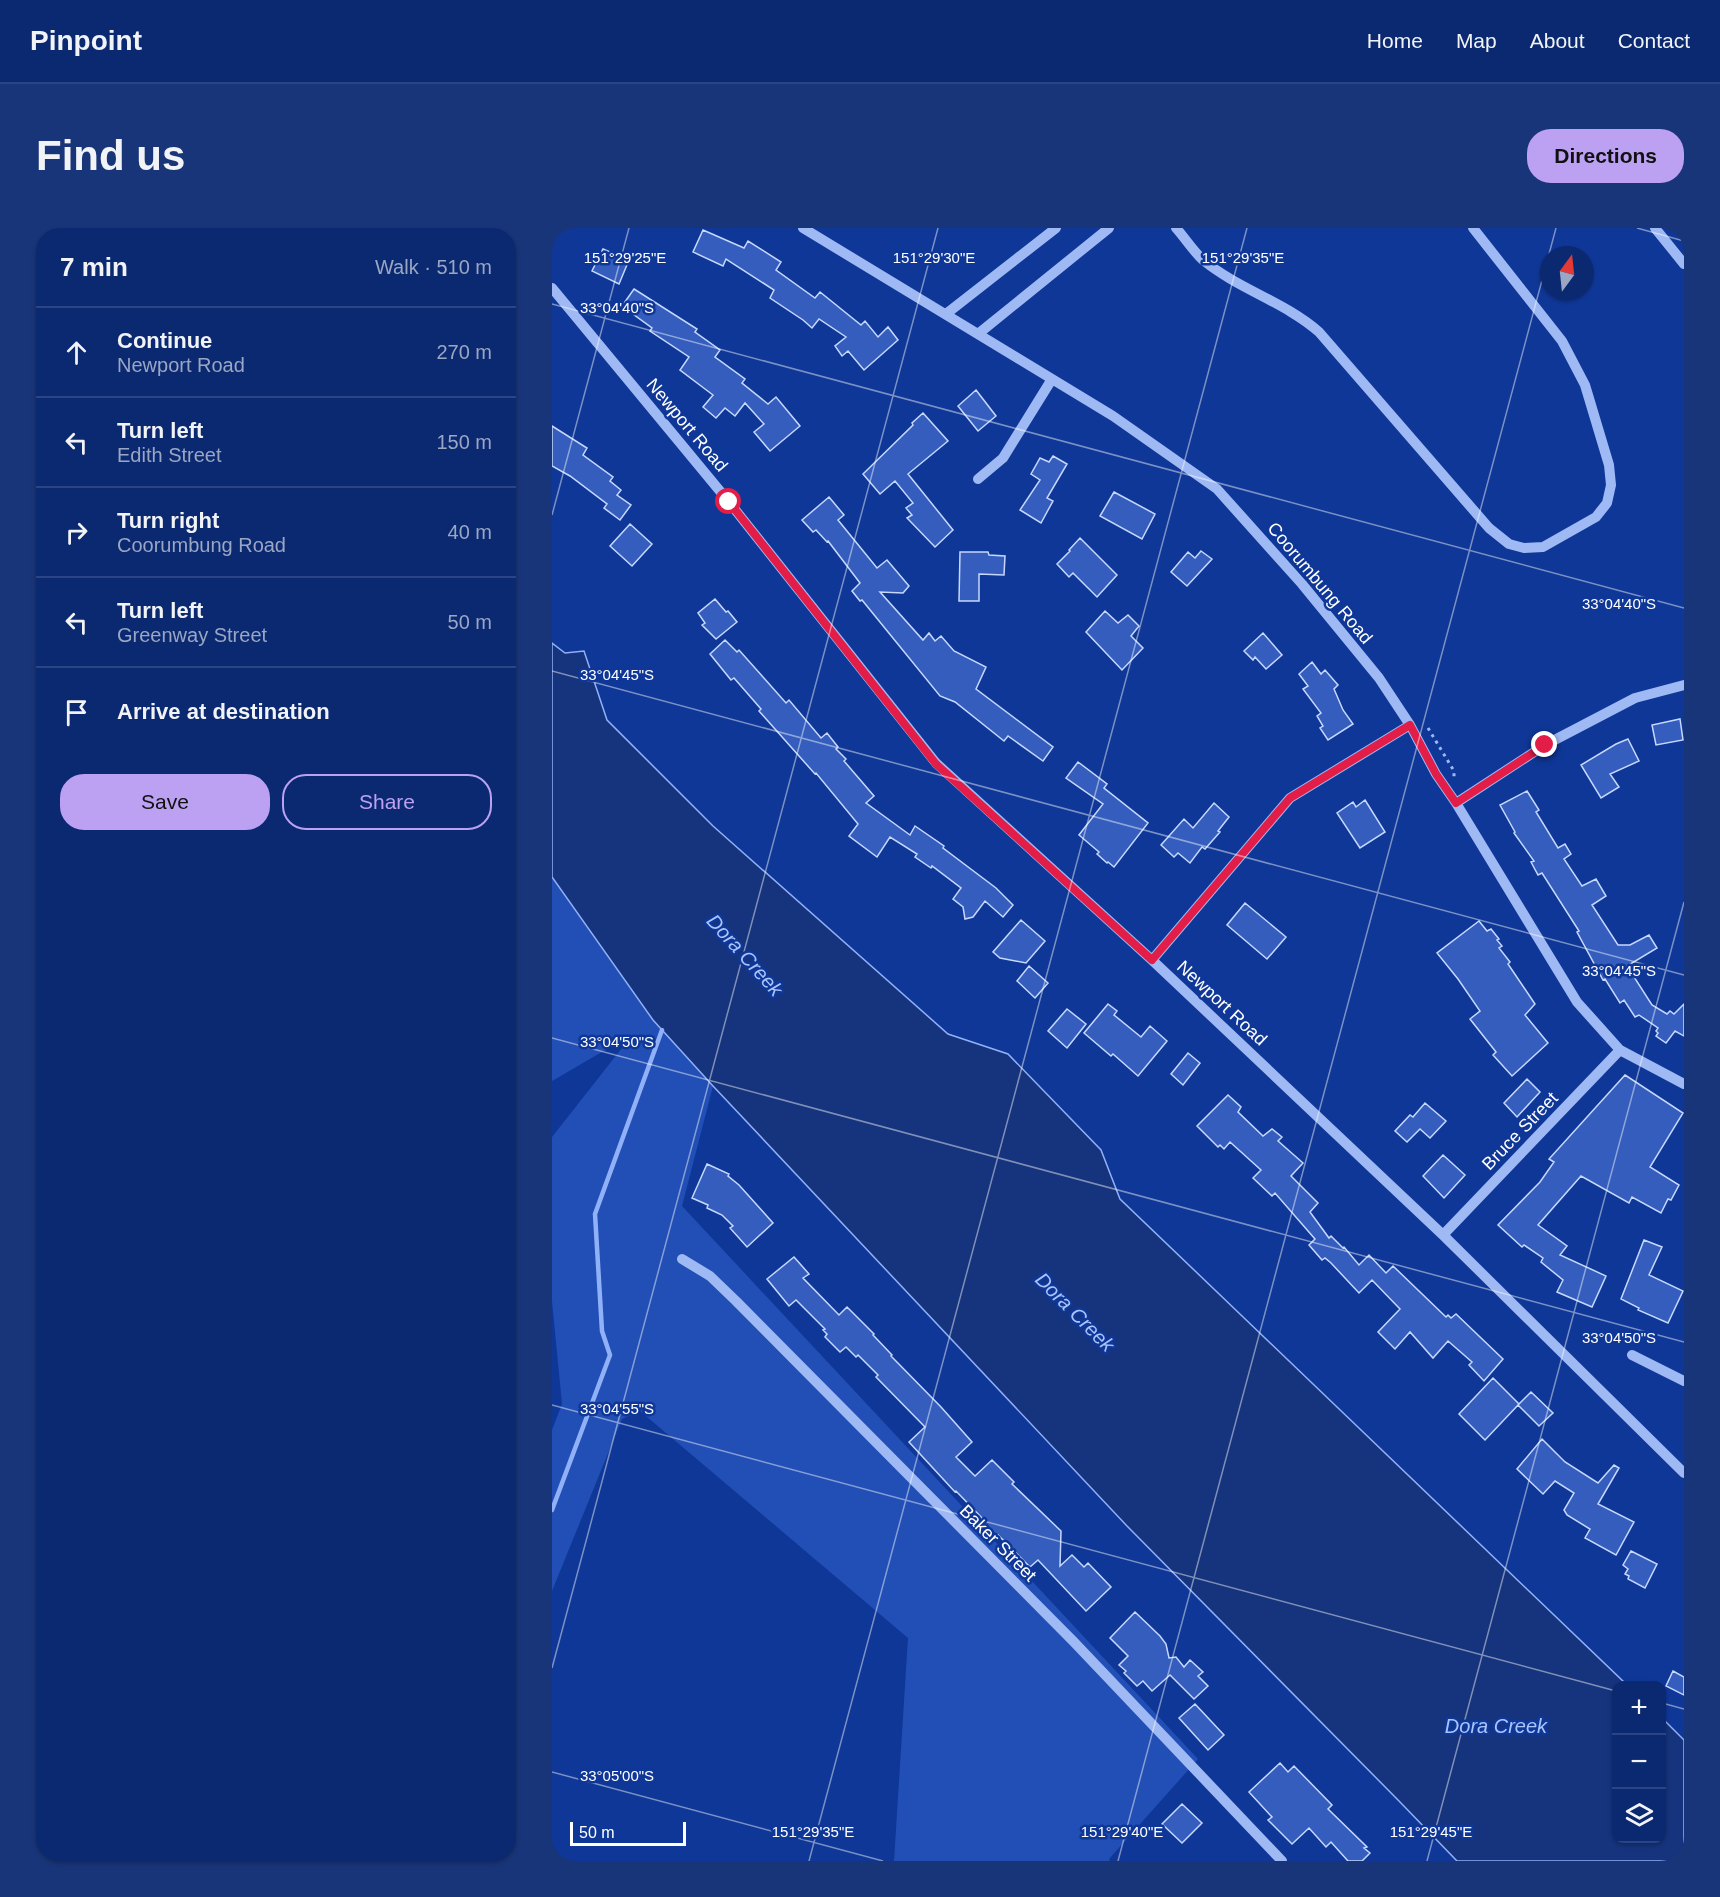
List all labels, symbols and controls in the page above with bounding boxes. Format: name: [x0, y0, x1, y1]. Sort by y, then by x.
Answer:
text: Pinpoint: [30, 25, 142, 56]
text: Home: [1367, 29, 1423, 52]
text: Map: [1456, 29, 1497, 52]
text: About: [1530, 29, 1585, 52]
text: Contact: [1618, 29, 1690, 52]
button: Directions: [1527, 129, 1684, 183]
text: Find us: [36, 132, 185, 179]
north arrow: [1540, 246, 1594, 300]
text: 151°29'25"E: [584, 249, 666, 266]
text: 151°29'30"E: [893, 249, 975, 266]
text: 151°29'35"E: [1202, 249, 1284, 266]
text: 7 min: [60, 252, 128, 282]
text: Walk · 510 m: [375, 256, 492, 278]
text: 33°04'40"S: [580, 299, 654, 316]
text: Continue: [117, 328, 212, 353]
icon: ahead: [60, 336, 93, 369]
text: 270 m: [436, 341, 492, 363]
text: Newport Road: [117, 354, 245, 376]
street label: Newport Road: [642, 375, 732, 475]
text: Turn left: [117, 418, 203, 443]
icon: left: [60, 426, 93, 459]
text: 150 m: [436, 431, 492, 453]
text: Edith Street: [117, 444, 222, 466]
route start: [715, 488, 741, 514]
text: Turn right: [117, 508, 219, 533]
icon: right: [60, 516, 93, 549]
street label: Coorumbung Road: [1263, 518, 1377, 648]
text: 40 m: [448, 521, 492, 543]
text: Coorumbung Road: [117, 534, 286, 556]
text: 33°04'40"S: [1582, 595, 1656, 612]
text: Turn left: [117, 598, 203, 623]
icon: left: [60, 606, 93, 639]
text: 50 m: [448, 611, 492, 633]
text: Greenway Street: [117, 624, 267, 646]
text: 33°04'45"S: [580, 666, 654, 683]
icon: arrive: [60, 696, 93, 729]
text: Arrive at destination: [117, 699, 330, 724]
route end: [1531, 731, 1557, 757]
button: Save: [60, 774, 270, 830]
button: Share: [282, 774, 492, 830]
water label: Dora Creek: [703, 910, 788, 1001]
street label: Newport Road: [1173, 956, 1271, 1050]
text: 33°04'45"S: [1582, 962, 1656, 979]
text: 33°04'50"S: [580, 1033, 654, 1050]
street label: Bruce Street: [1478, 1088, 1562, 1174]
water label: Dora Creek: [1031, 1268, 1120, 1357]
text: 33°04'50"S: [1582, 1329, 1656, 1346]
text: 33°04'55"S: [580, 1400, 654, 1417]
street label: Baker Street: [956, 1501, 1040, 1585]
map controls: [1612, 1681, 1666, 1843]
button: +: [1612, 1681, 1666, 1735]
water label: Dora Creek: [1445, 1715, 1548, 1737]
button: −: [1612, 1735, 1666, 1789]
text: 33°05'00"S: [580, 1767, 654, 1784]
button: layers: [1612, 1789, 1666, 1843]
scale bar: [570, 1819, 686, 1846]
text: 151°29'35"E: [772, 1823, 854, 1840]
text: 151°29'40"E: [1081, 1823, 1163, 1840]
text: 151°29'45"E: [1390, 1823, 1472, 1840]
text: 50 m: [579, 1824, 615, 1841]

